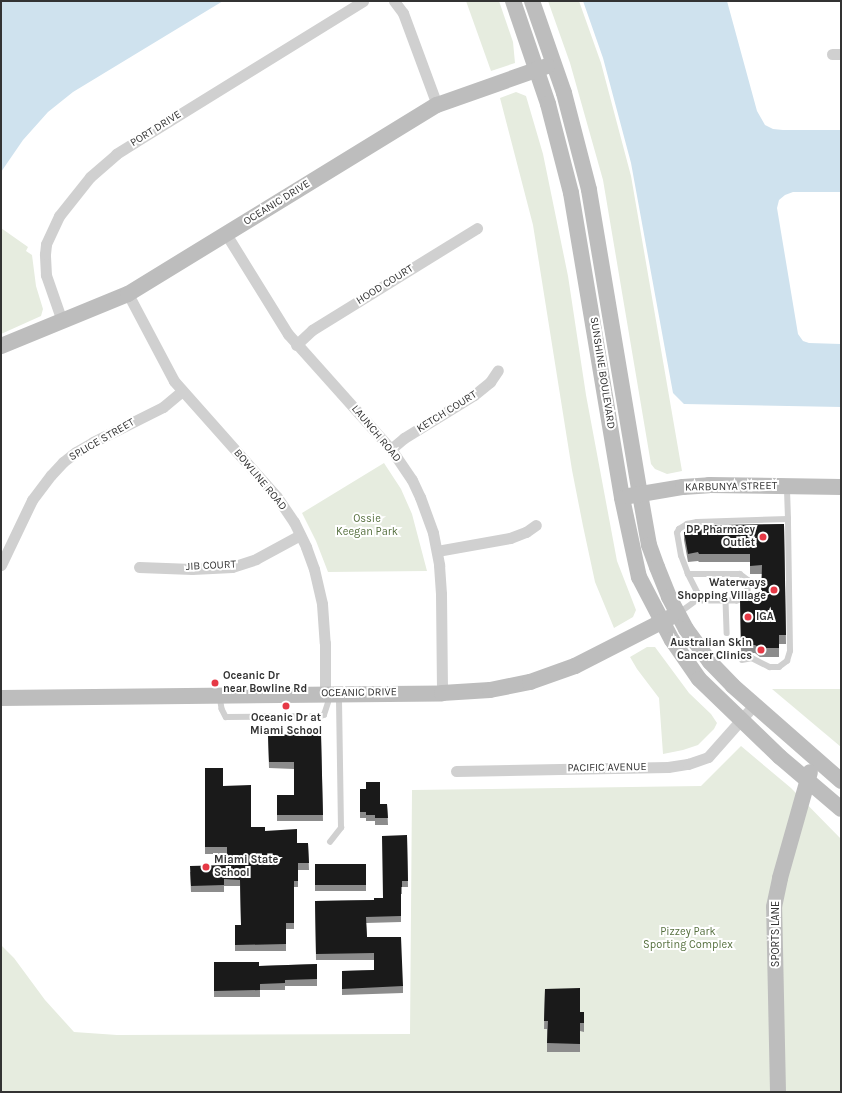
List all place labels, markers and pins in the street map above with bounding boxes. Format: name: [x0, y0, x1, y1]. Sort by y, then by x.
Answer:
place label: DP Pharmacy Outlet: [686, 524, 755, 550]
marker: DP Pharmacy Outlet: [758, 532, 768, 542]
place label: Waterways Shopping Village: [677, 577, 766, 603]
marker: Waterways Shopping Village: [769, 585, 779, 595]
place label: IGA: [756, 610, 774, 624]
marker: IGA: [743, 612, 753, 622]
place label: Australian Skin Cancer Clinics: [670, 637, 752, 663]
marker: Australian Skin Cancer Clinics: [755, 644, 767, 656]
place label: Oceanic Dr near Bowline Rd: [223, 670, 307, 696]
marker: Oceanic Dr near Bowline Rd: [210, 678, 220, 688]
marker: Oceanic Dr at Miami School: [281, 701, 291, 711]
place label: Oceanic Dr at Miami School: [250, 712, 322, 738]
place label: Miami State School: [214, 854, 278, 880]
marker: Miami State School: [201, 862, 211, 872]

